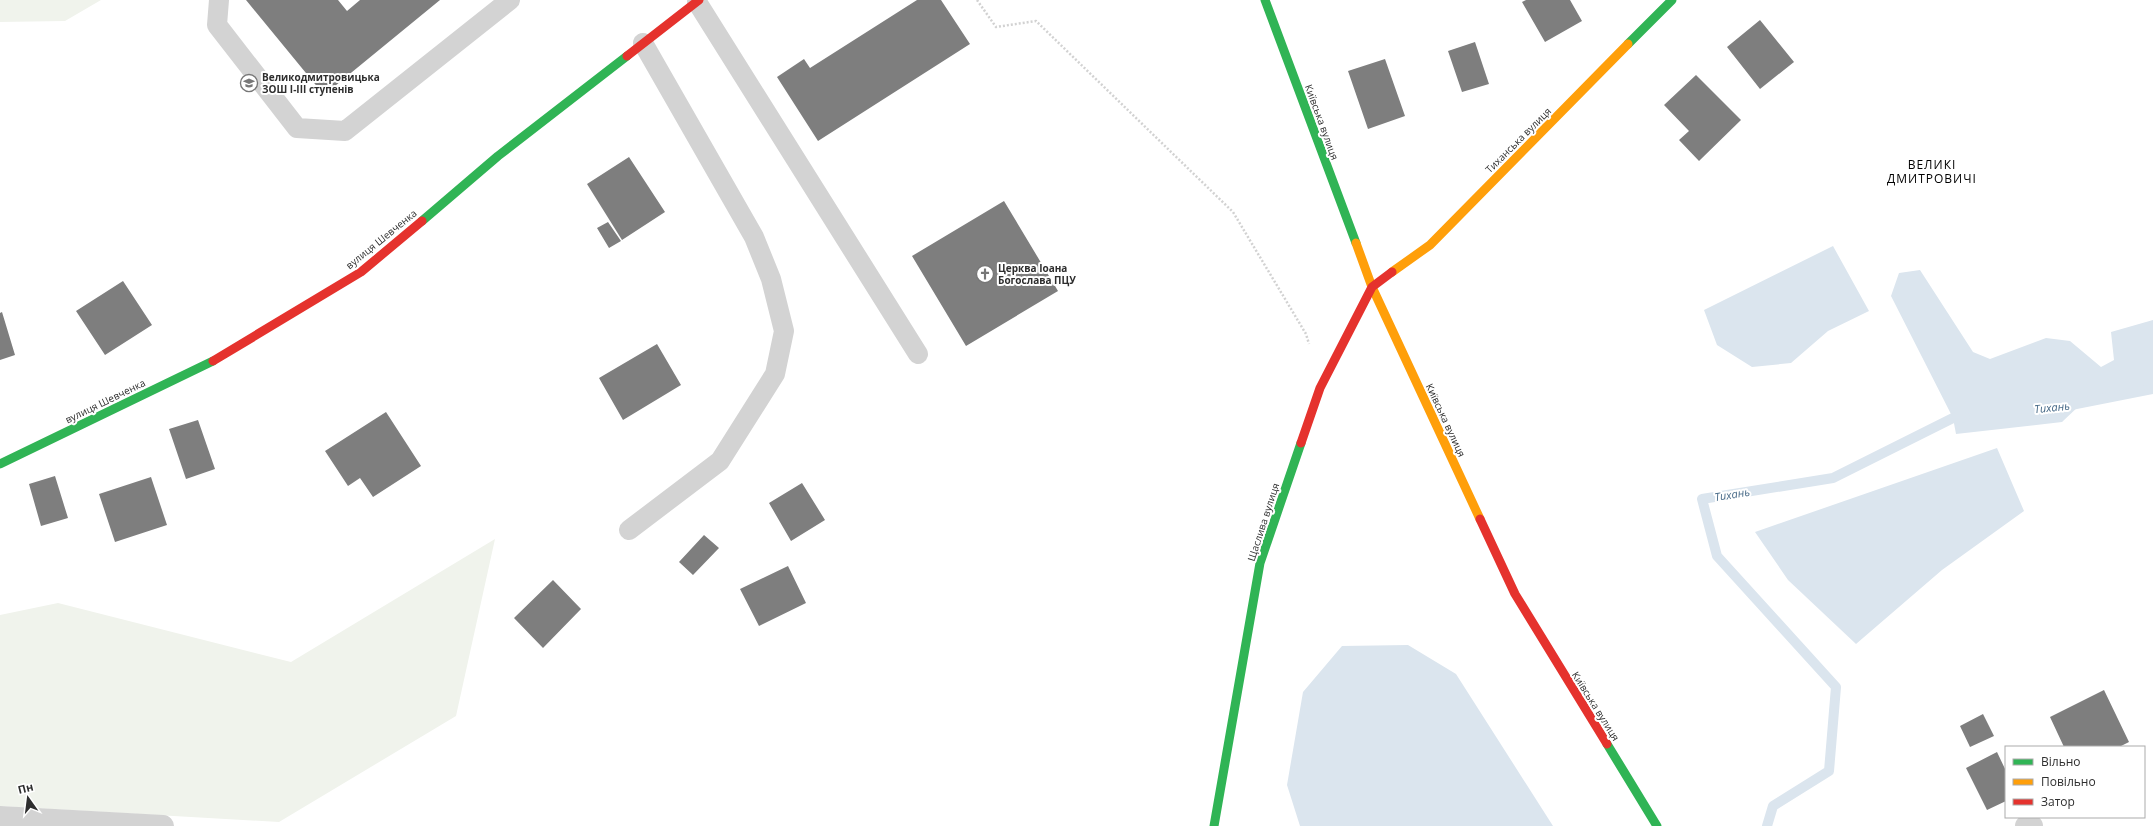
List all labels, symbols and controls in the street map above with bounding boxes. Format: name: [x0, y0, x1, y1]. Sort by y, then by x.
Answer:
place label: Великодмитровицька ЗОШ І-ІІІ ступенів: [262, 70, 380, 96]
school or university icon: Великодмитровицька ЗОШ І-ІІІ ступенів: [239, 73, 259, 93]
street label: Київська вулиця: [1302, 82, 1342, 162]
street label: Тиханська вулиця: [1482, 104, 1554, 176]
district label: ВЕЛИКІ ДМИТРОВИЧІ: [1887, 156, 1977, 187]
street label: вулиця Шевченка: [343, 206, 419, 272]
place label: Церква Іоана Богослава ПЦУ: [998, 261, 1076, 287]
church icon: Церква Іоана Богослава ПЦУ: [975, 264, 995, 284]
street label: вулиця Шевченка: [63, 375, 147, 427]
street label: Київська вулиця: [1423, 381, 1469, 459]
water label: Тихань: [2034, 398, 2071, 416]
street label: Щаслива вулиця: [1244, 481, 1282, 563]
water label: Тихань: [1713, 484, 1751, 504]
street label: Київська вулиця: [1569, 669, 1623, 743]
legend: [2005, 746, 2145, 818]
text: Вільно: [2041, 753, 2081, 770]
text: Повільно: [2041, 773, 2096, 790]
north arrow: [8, 778, 48, 818]
text: Пн: [16, 779, 35, 797]
text: Затор: [2041, 793, 2075, 810]

